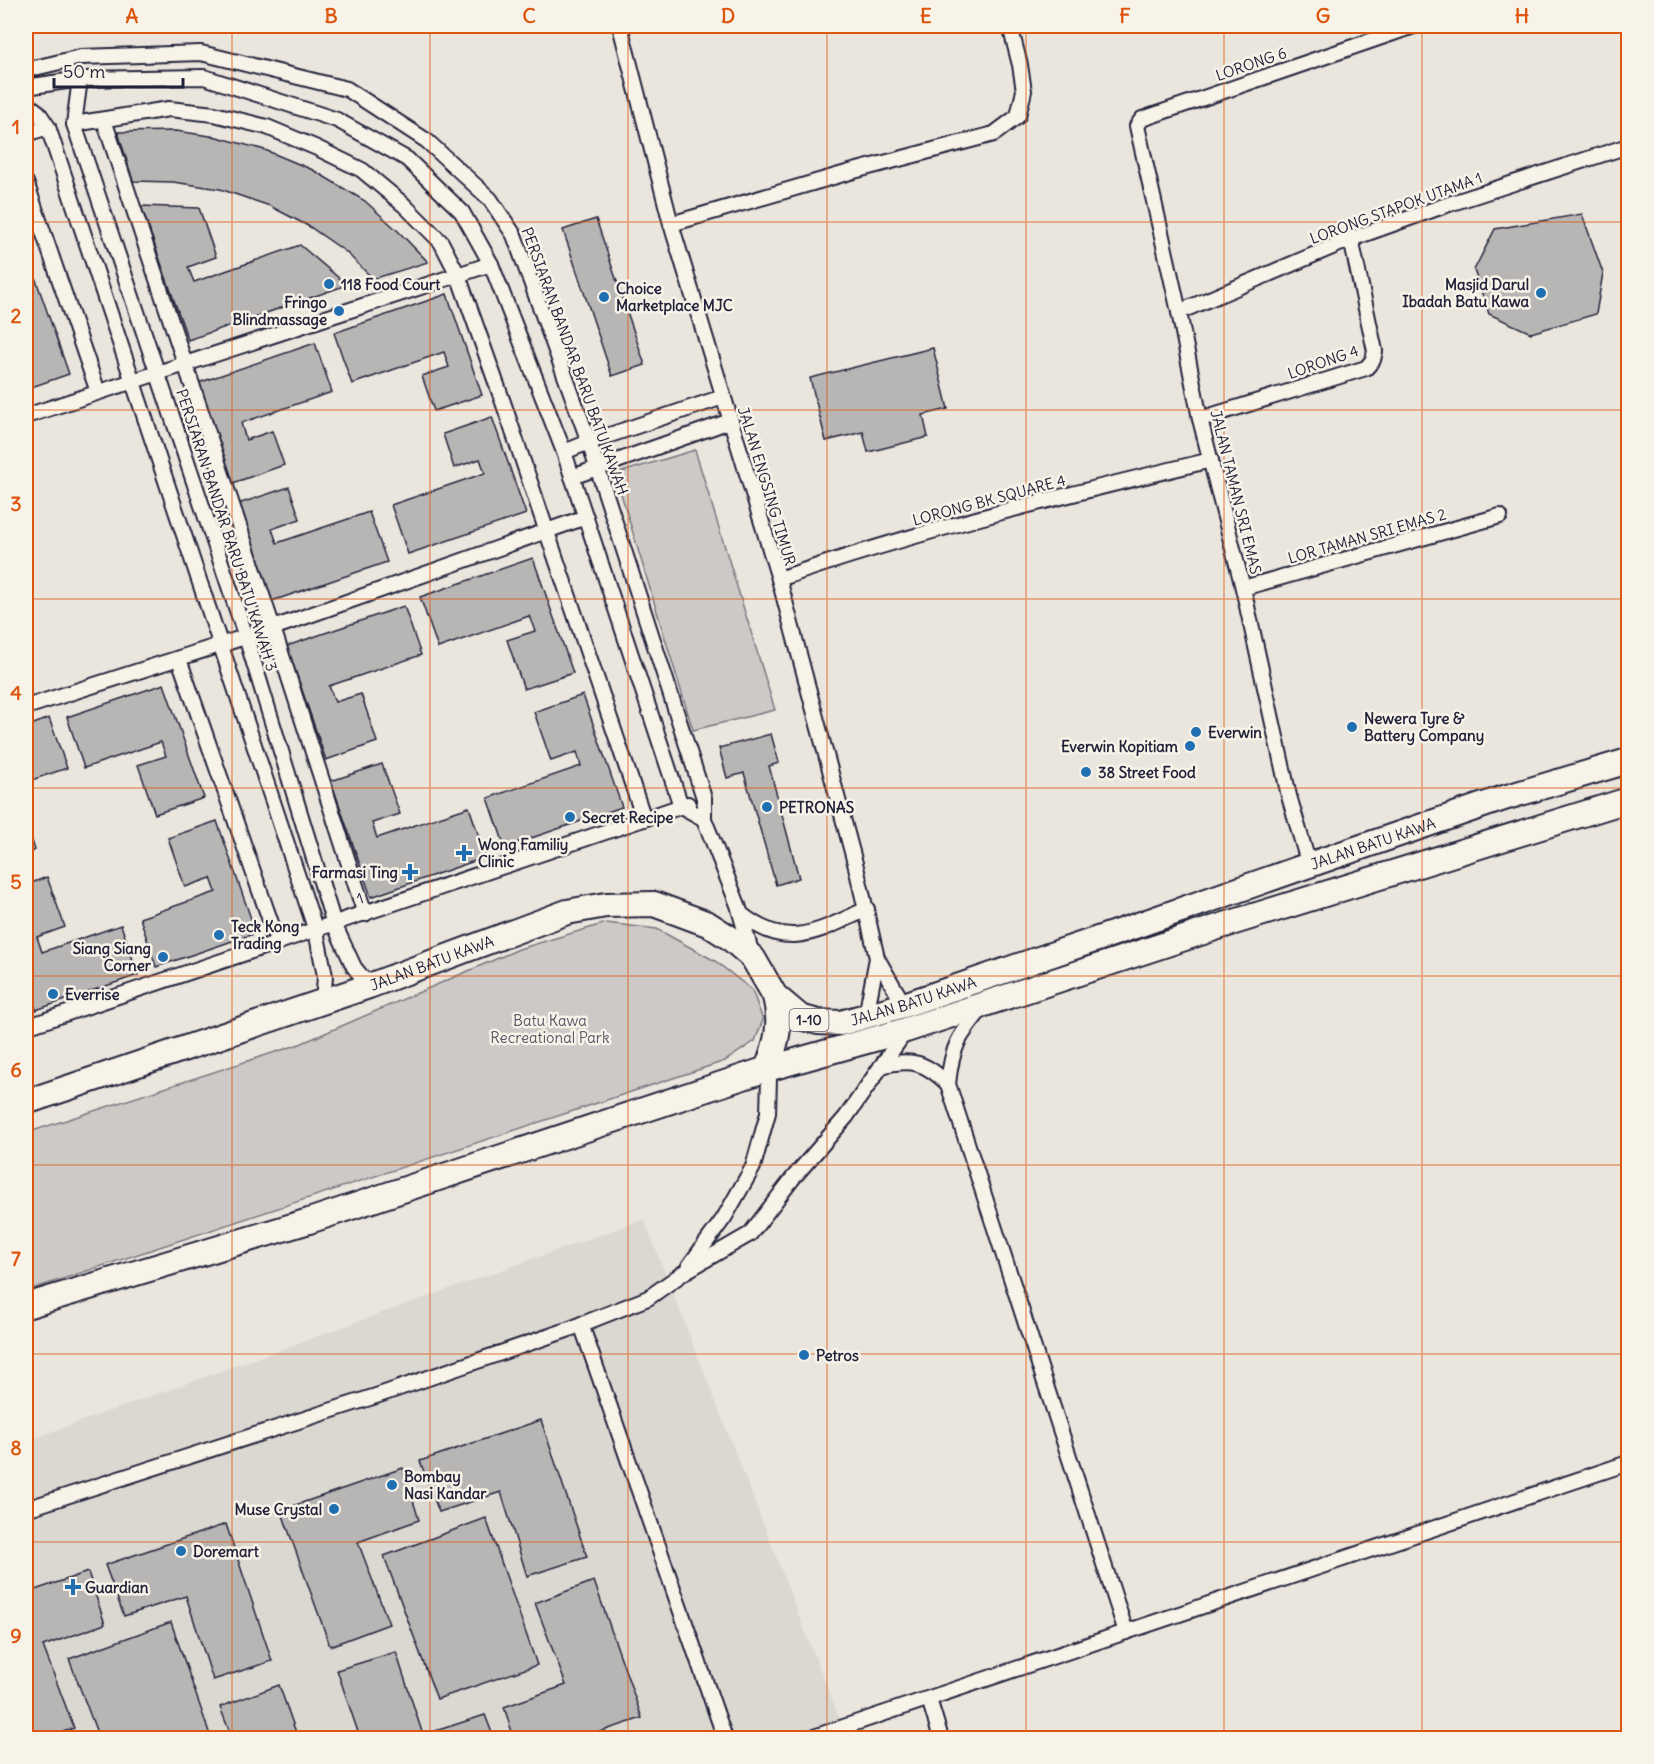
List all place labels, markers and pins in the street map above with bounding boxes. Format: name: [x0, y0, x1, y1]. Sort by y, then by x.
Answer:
place label: 118 Food Court: [341, 275, 441, 294]
place label: Masjid Darul Ibadah Batu Kawa: [1402, 275, 1529, 311]
marker: 118 Food Court: [322, 277, 336, 291]
place label: Choice Marketplace MJC: [616, 279, 733, 316]
marker: Masjid Darul Ibadah Batu Kawa: [1534, 286, 1548, 300]
marker: Choice Marketplace MJC: [597, 290, 611, 304]
place label: Fringo Blindmassage: [233, 293, 328, 330]
marker: Fringo Blindmassage: [332, 304, 346, 318]
place label: Newera Tyre & Battery Company: [1364, 709, 1484, 746]
marker: Newera Tyre & Battery Company: [1345, 720, 1359, 734]
place label: Everwin: [1208, 723, 1262, 742]
marker: Everwin: [1189, 725, 1203, 739]
place label: Everwin Kopitiam: [1061, 737, 1178, 757]
marker: Everwin Kopitiam: [1183, 739, 1197, 753]
place label: 38 Street Food: [1098, 763, 1196, 782]
marker: 38 Street Food: [1079, 765, 1093, 779]
place label: PETRONAS: [779, 798, 854, 817]
marker: PETRONAS: [760, 800, 774, 814]
place label: Secret Recipe: [582, 808, 673, 828]
marker: Secret Recipe: [563, 810, 577, 824]
place label: Wong Familiy Clinic: [478, 835, 568, 871]
marker: Wong Familiy Clinic: [455, 844, 473, 862]
place label: Farmasi Ting: [312, 863, 398, 883]
marker: Farmasi Ting: [403, 865, 417, 879]
place label: Teck Kong Trading: [231, 917, 299, 954]
marker: Teck Kong Trading: [212, 928, 226, 942]
place label: Siang Siang Corner: [73, 939, 152, 975]
marker: Siang Siang Corner: [156, 950, 170, 964]
place label: Everrise: [65, 985, 120, 1004]
marker: Everrise: [46, 987, 60, 1001]
place label: Petros: [816, 1346, 859, 1365]
marker: Petros: [797, 1348, 811, 1362]
place label: Bombay Nasi Kandar: [404, 1467, 487, 1503]
marker: Bombay Nasi Kandar: [385, 1478, 399, 1492]
place label: Muse Crystal: [234, 1500, 322, 1520]
marker: Muse Crystal: [327, 1502, 341, 1516]
place label: Doremart: [193, 1542, 260, 1561]
marker: Doremart: [174, 1544, 188, 1558]
place label: Guardian: [85, 1578, 149, 1597]
marker: Guardian: [66, 1580, 80, 1594]

